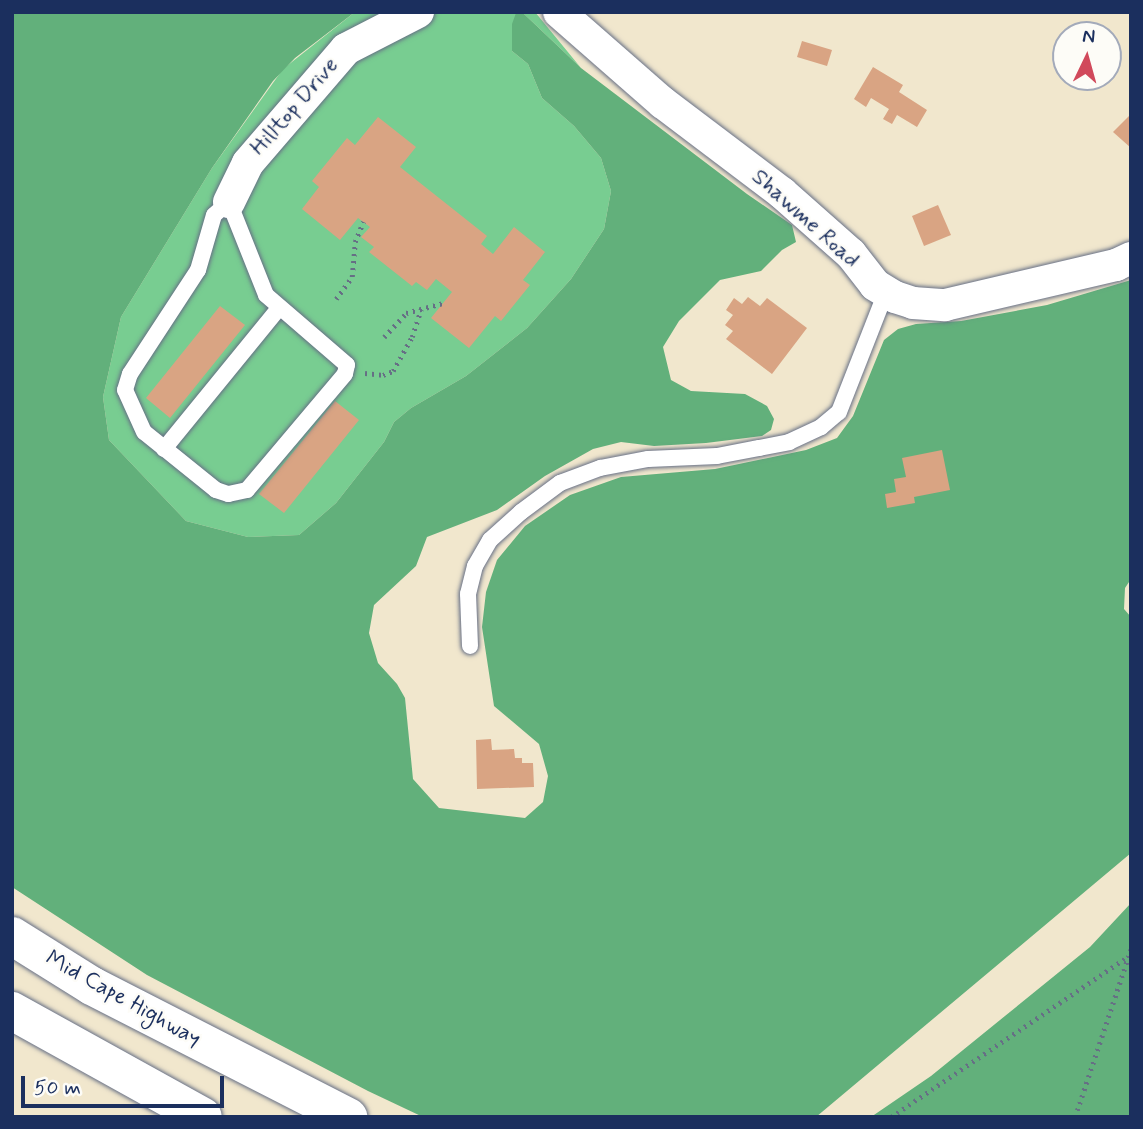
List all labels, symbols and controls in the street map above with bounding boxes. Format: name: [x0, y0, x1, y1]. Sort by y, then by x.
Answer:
north arrow: [1052, 21, 1122, 91]
text: N: [1081, 24, 1096, 50]
street label: Hilltop Drive: [246, 53, 344, 161]
street label: Shawme Road: [745, 163, 865, 275]
street label: Mid Cape Highway: [38, 944, 208, 1054]
scale bar: [24, 1062, 228, 1106]
text: 50 m: [34, 1074, 81, 1102]

